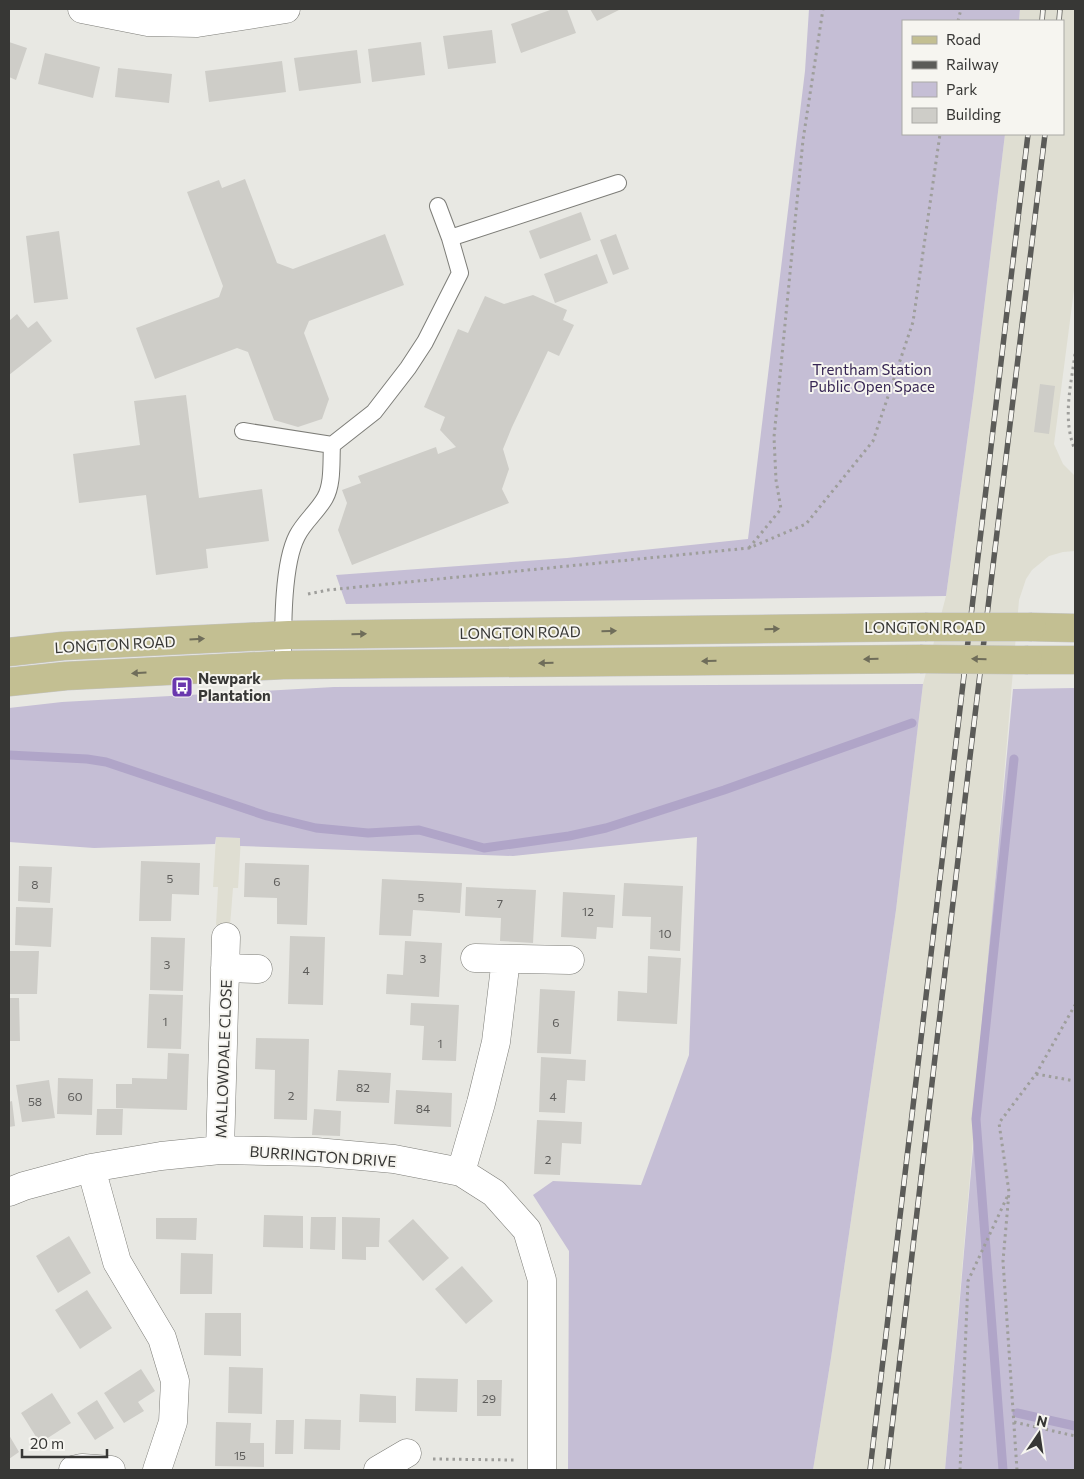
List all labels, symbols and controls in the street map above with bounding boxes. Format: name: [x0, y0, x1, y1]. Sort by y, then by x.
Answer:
legend: [902, 20, 1064, 135]
text: Road: [946, 30, 981, 48]
text: Railway: [946, 55, 999, 73]
text: Park: [946, 80, 977, 98]
text: Building: [946, 105, 1001, 123]
park label: Trentham Station Public Open Space: [809, 360, 935, 395]
street label: LONGTON ROAD: [864, 618, 986, 636]
street label: LONGTON ROAD: [459, 622, 581, 642]
one-way arrow: [764, 625, 780, 633]
one-way arrow: [602, 627, 618, 635]
one-way arrow: [352, 630, 368, 638]
street label: LONGTON ROAD: [54, 632, 176, 656]
one-way arrow: [189, 635, 205, 643]
one-way arrow: [863, 655, 879, 663]
one-way arrow: [971, 655, 987, 663]
one-way arrow: [701, 657, 717, 665]
one-way arrow: [538, 659, 554, 667]
one-way arrow: [131, 669, 147, 677]
place label: Newpark Plantation: [198, 669, 271, 704]
bus stop icon: Newpark Plantation: [170, 675, 194, 699]
house number: 5: [167, 871, 174, 885]
house number: 6: [273, 874, 281, 888]
house number: 8: [31, 877, 39, 891]
house number: 5: [418, 890, 425, 904]
house number: 7: [497, 896, 503, 910]
house number: 12: [582, 904, 594, 918]
house number: 10: [659, 926, 672, 940]
house number: 3: [420, 951, 427, 965]
house number: 3: [164, 957, 171, 971]
house number: 4: [302, 963, 310, 977]
street label: MALLOWDALE CLOSE: [211, 979, 235, 1139]
house number: 1: [162, 1014, 168, 1028]
house number: 6: [552, 1015, 560, 1029]
house number: 1: [437, 1036, 443, 1050]
house number: 82: [356, 1080, 370, 1094]
house number: 2: [288, 1088, 295, 1102]
house number: 60: [67, 1089, 83, 1103]
house number: 4: [549, 1089, 557, 1103]
house number: 58: [28, 1094, 42, 1108]
house number: 84: [416, 1101, 430, 1115]
street label: BURRINGTON DRIVE: [249, 1142, 397, 1170]
house number: 2: [545, 1152, 552, 1166]
house number: 29: [482, 1391, 496, 1405]
north arrow: [1014, 1409, 1064, 1459]
text: N: [1035, 1411, 1049, 1430]
scale bar: [22, 1426, 108, 1458]
text: 20 m: [30, 1434, 64, 1452]
house number: 15: [234, 1448, 246, 1462]

